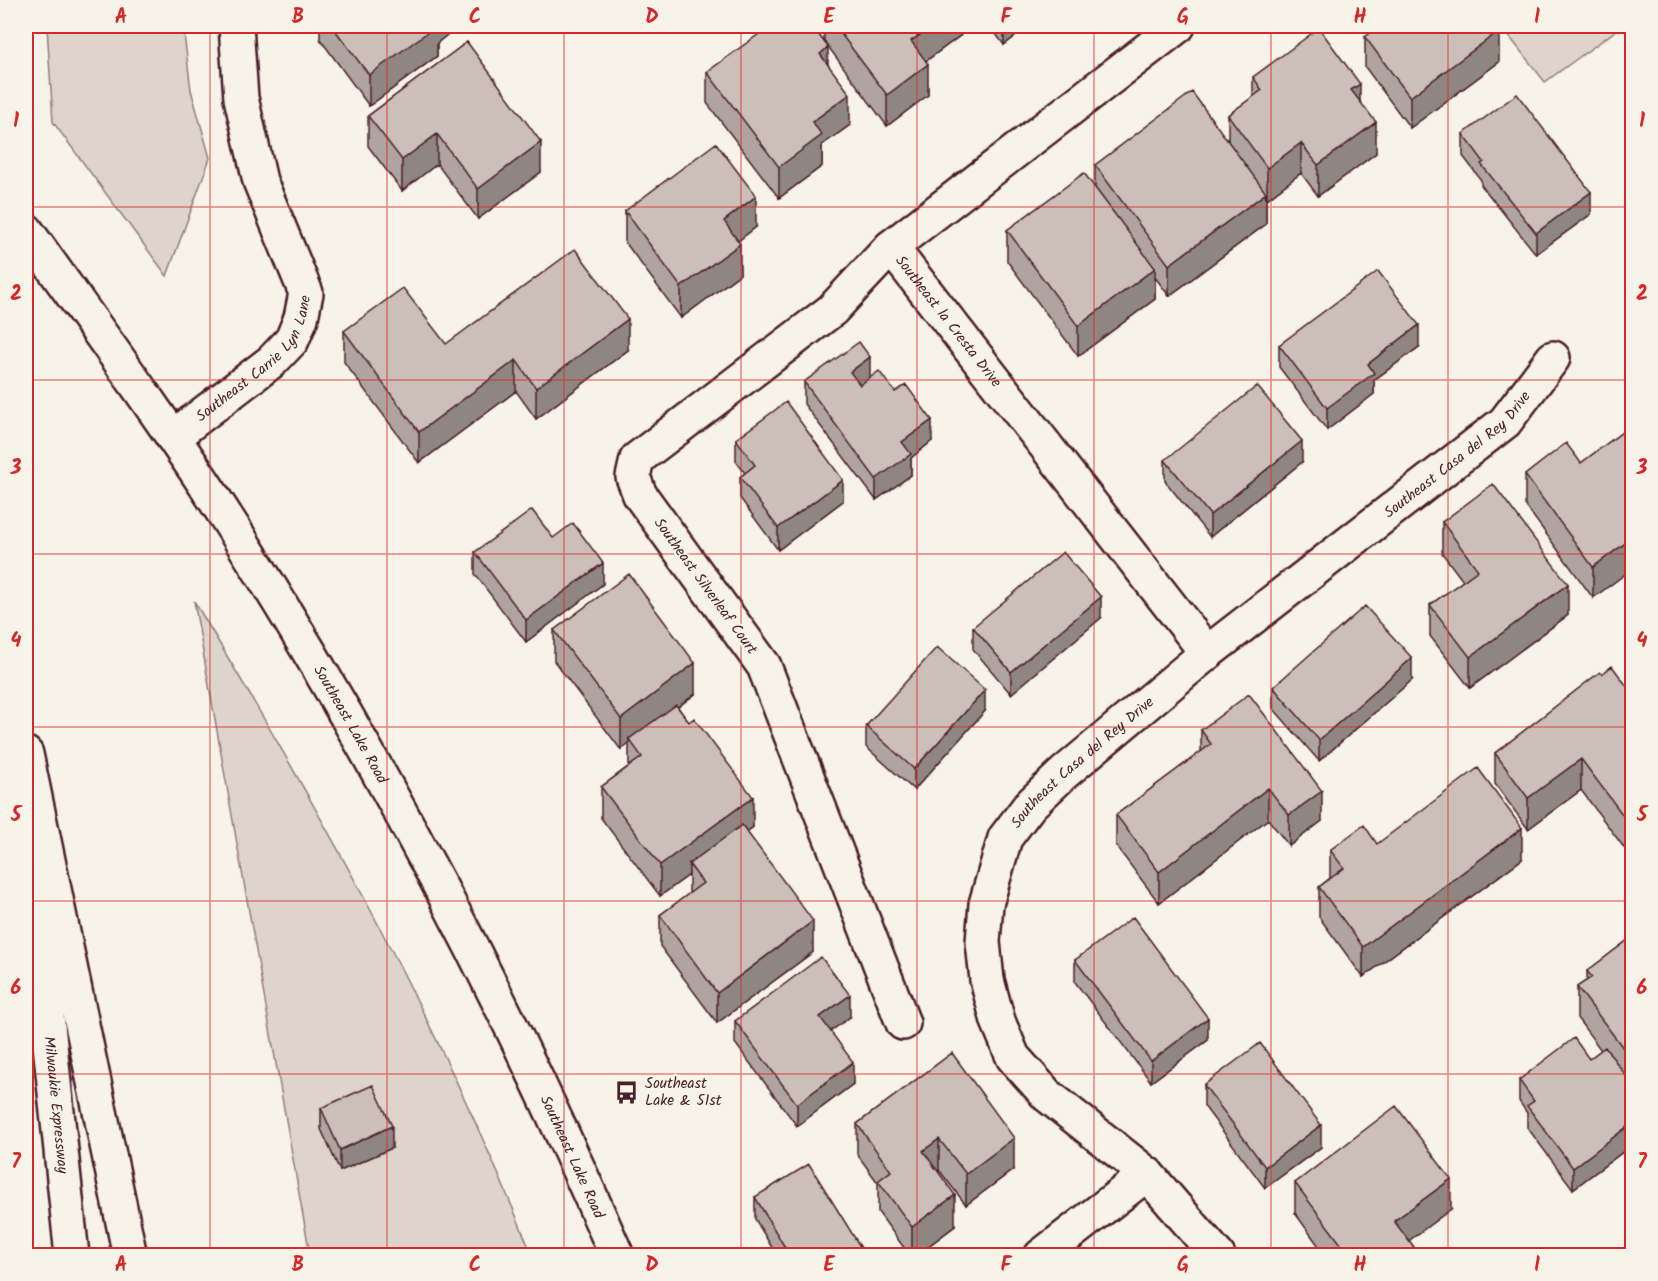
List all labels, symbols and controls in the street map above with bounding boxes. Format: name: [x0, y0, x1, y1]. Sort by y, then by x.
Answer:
text: A: [115, 2, 127, 34]
text: B: [292, 2, 304, 34]
text: C: [469, 2, 481, 34]
text: D: [645, 2, 659, 34]
text: E: [823, 2, 835, 34]
text: F: [1001, 2, 1013, 34]
text: G: [1177, 2, 1189, 34]
text: H: [1353, 2, 1367, 34]
text: I: [1534, 2, 1540, 34]
text: 1: [13, 106, 19, 138]
text: 1: [1639, 106, 1645, 138]
street label: Southeast la Cresta Drive: [889, 251, 1007, 393]
text: 2: [10, 279, 22, 311]
text: 2: [1636, 279, 1648, 311]
street label: Southeast Carrie Lyn Lane: [191, 293, 318, 428]
street label: Southeast Casa del Rey Drive: [1379, 386, 1537, 525]
text: 3: [10, 453, 22, 485]
text: 3: [1636, 453, 1648, 485]
street label: Southeast Silverleaf Court: [647, 513, 763, 660]
text: 4: [11, 626, 22, 658]
text: 4: [1637, 626, 1648, 658]
street label: Southeast Lake Road: [307, 661, 394, 789]
street label: Southeast Casa del Rey Drive: [1005, 691, 1160, 834]
text: 5: [10, 800, 23, 832]
text: 5: [1636, 800, 1649, 832]
text: 6: [11, 973, 22, 1005]
text: 6: [1637, 973, 1648, 1005]
street label: Milwaukie Expressway: [36, 1035, 74, 1176]
place label: Southeast Lake & 51st: [645, 1072, 722, 1113]
bus stop icon: Southeast Lake & 51st: [614, 1079, 640, 1105]
street label: Southeast Lake Road: [533, 1092, 610, 1223]
text: 7: [11, 1147, 21, 1179]
text: 7: [1637, 1147, 1647, 1179]
text: A: [115, 1250, 127, 1281]
text: B: [292, 1250, 304, 1281]
text: C: [469, 1250, 481, 1281]
text: D: [645, 1250, 659, 1281]
text: E: [823, 1250, 835, 1281]
text: F: [1001, 1250, 1013, 1281]
text: G: [1177, 1250, 1189, 1281]
text: H: [1353, 1250, 1367, 1281]
text: I: [1534, 1250, 1540, 1281]

